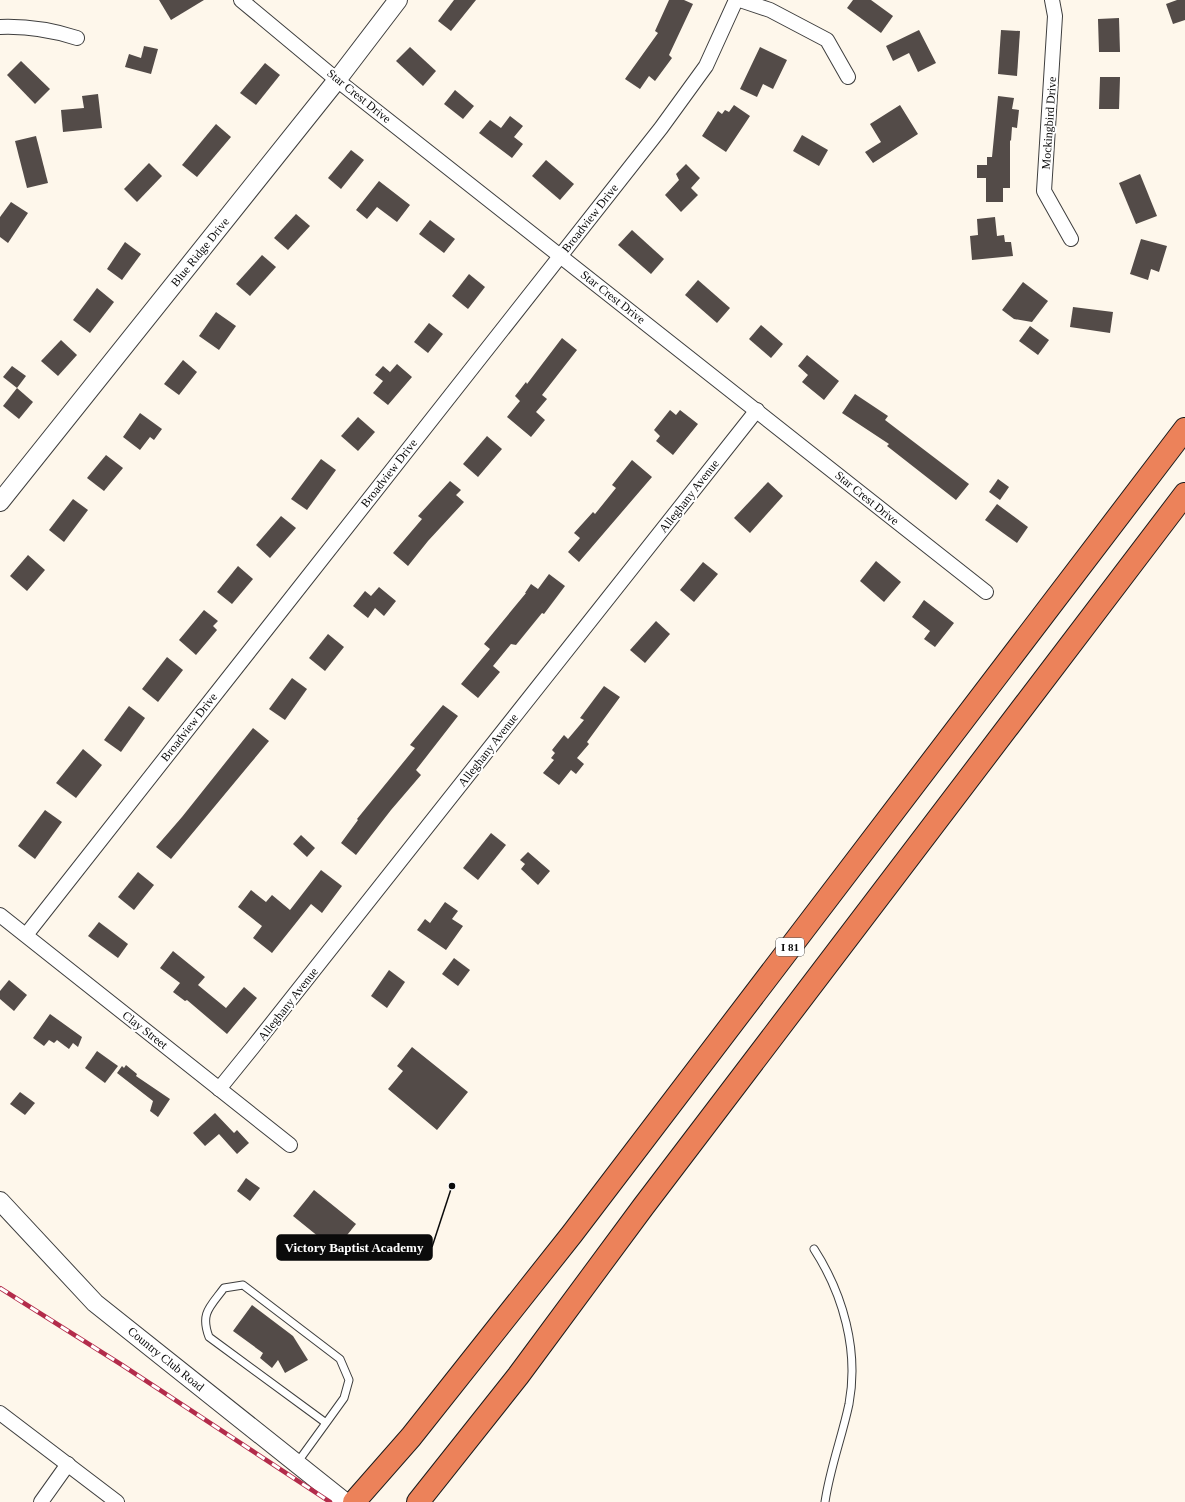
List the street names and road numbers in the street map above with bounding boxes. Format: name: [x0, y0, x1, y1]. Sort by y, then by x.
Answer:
street label: Star Crest Drive: [324, 66, 394, 126]
street label: Mockingbird Drive: [1039, 76, 1059, 170]
street label: Broadview Drive: [559, 181, 621, 255]
street label: Blue Ridge Drive: [168, 215, 232, 289]
street label: Star Crest Drive: [578, 267, 648, 327]
street label: Broadview Drive: [358, 436, 420, 510]
street label: Alleghany Avenue: [656, 457, 722, 535]
street label: Star Crest Drive: [832, 468, 902, 528]
street label: Broadview Drive: [158, 690, 220, 764]
street label: Alleghany Avenue: [455, 711, 521, 789]
road number: I 81: [776, 938, 804, 956]
street label: Alleghany Avenue: [255, 965, 321, 1043]
street label: Clay Street: [120, 1008, 171, 1052]
street label: Country Club Road: [125, 1324, 207, 1394]

